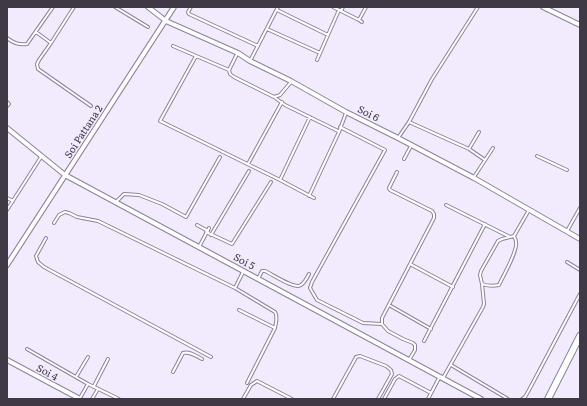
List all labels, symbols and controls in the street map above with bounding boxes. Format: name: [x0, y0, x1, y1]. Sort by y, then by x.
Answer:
street label: Soi Pattana 2: [62, 103, 106, 161]
street label: Soi 6: [355, 104, 381, 124]
street label: Soi 5: [231, 251, 257, 273]
street label: Soi 4: [34, 362, 60, 384]

